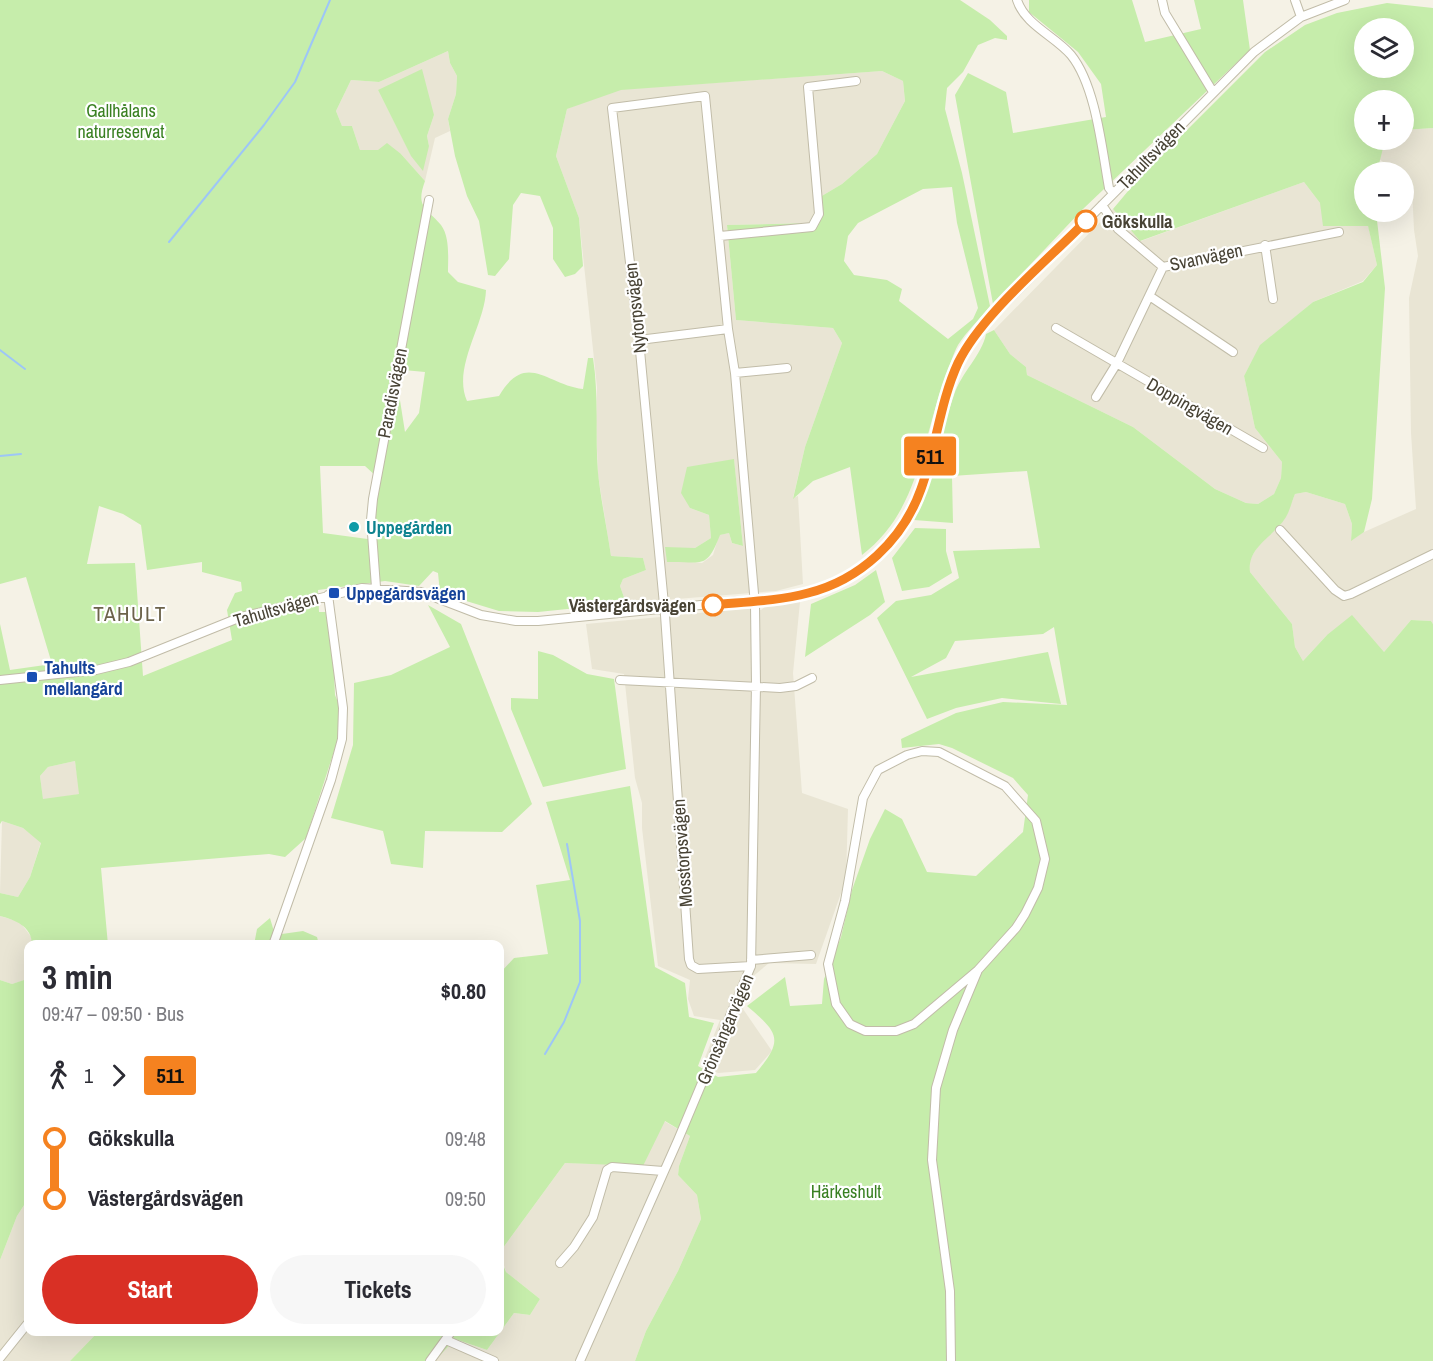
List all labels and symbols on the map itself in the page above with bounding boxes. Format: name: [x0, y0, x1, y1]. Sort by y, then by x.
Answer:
park label: Gallhålans naturreservat: [78, 98, 164, 144]
street label: Tahultsvägen: [1112, 115, 1190, 195]
place label: Gökskulla: [1102, 209, 1173, 234]
marker: Gökskulla: [1075, 210, 1097, 232]
street label: Svanvägen: [1167, 237, 1245, 277]
street label: Nytorpsvägen: [618, 261, 652, 355]
street label: Paradisvägen: [371, 346, 413, 440]
street label: Doppingvägen: [1142, 371, 1238, 441]
line badge: 511: [896, 436, 964, 476]
place label: Uppegården: [366, 515, 452, 540]
marker: Uppegården: [347, 520, 361, 534]
place label: Uppegårdsvägen: [346, 581, 466, 606]
street label: Tahultsvägen: [231, 585, 321, 633]
marker: Uppegårdsvägen: [327, 586, 341, 600]
place label: Västergårdsvägen: [569, 593, 696, 618]
marker: Västergårdsvägen: [702, 594, 724, 616]
district label: TAHULT: [93, 599, 167, 628]
place label: Tahults mellangård: [44, 655, 123, 701]
marker: Tahults mellangård: [25, 670, 39, 684]
street label: Mosstorpsvägen: [666, 798, 698, 908]
street label: Grönsångarvägen: [690, 970, 760, 1088]
park label: Härkeshult: [811, 1179, 881, 1204]

